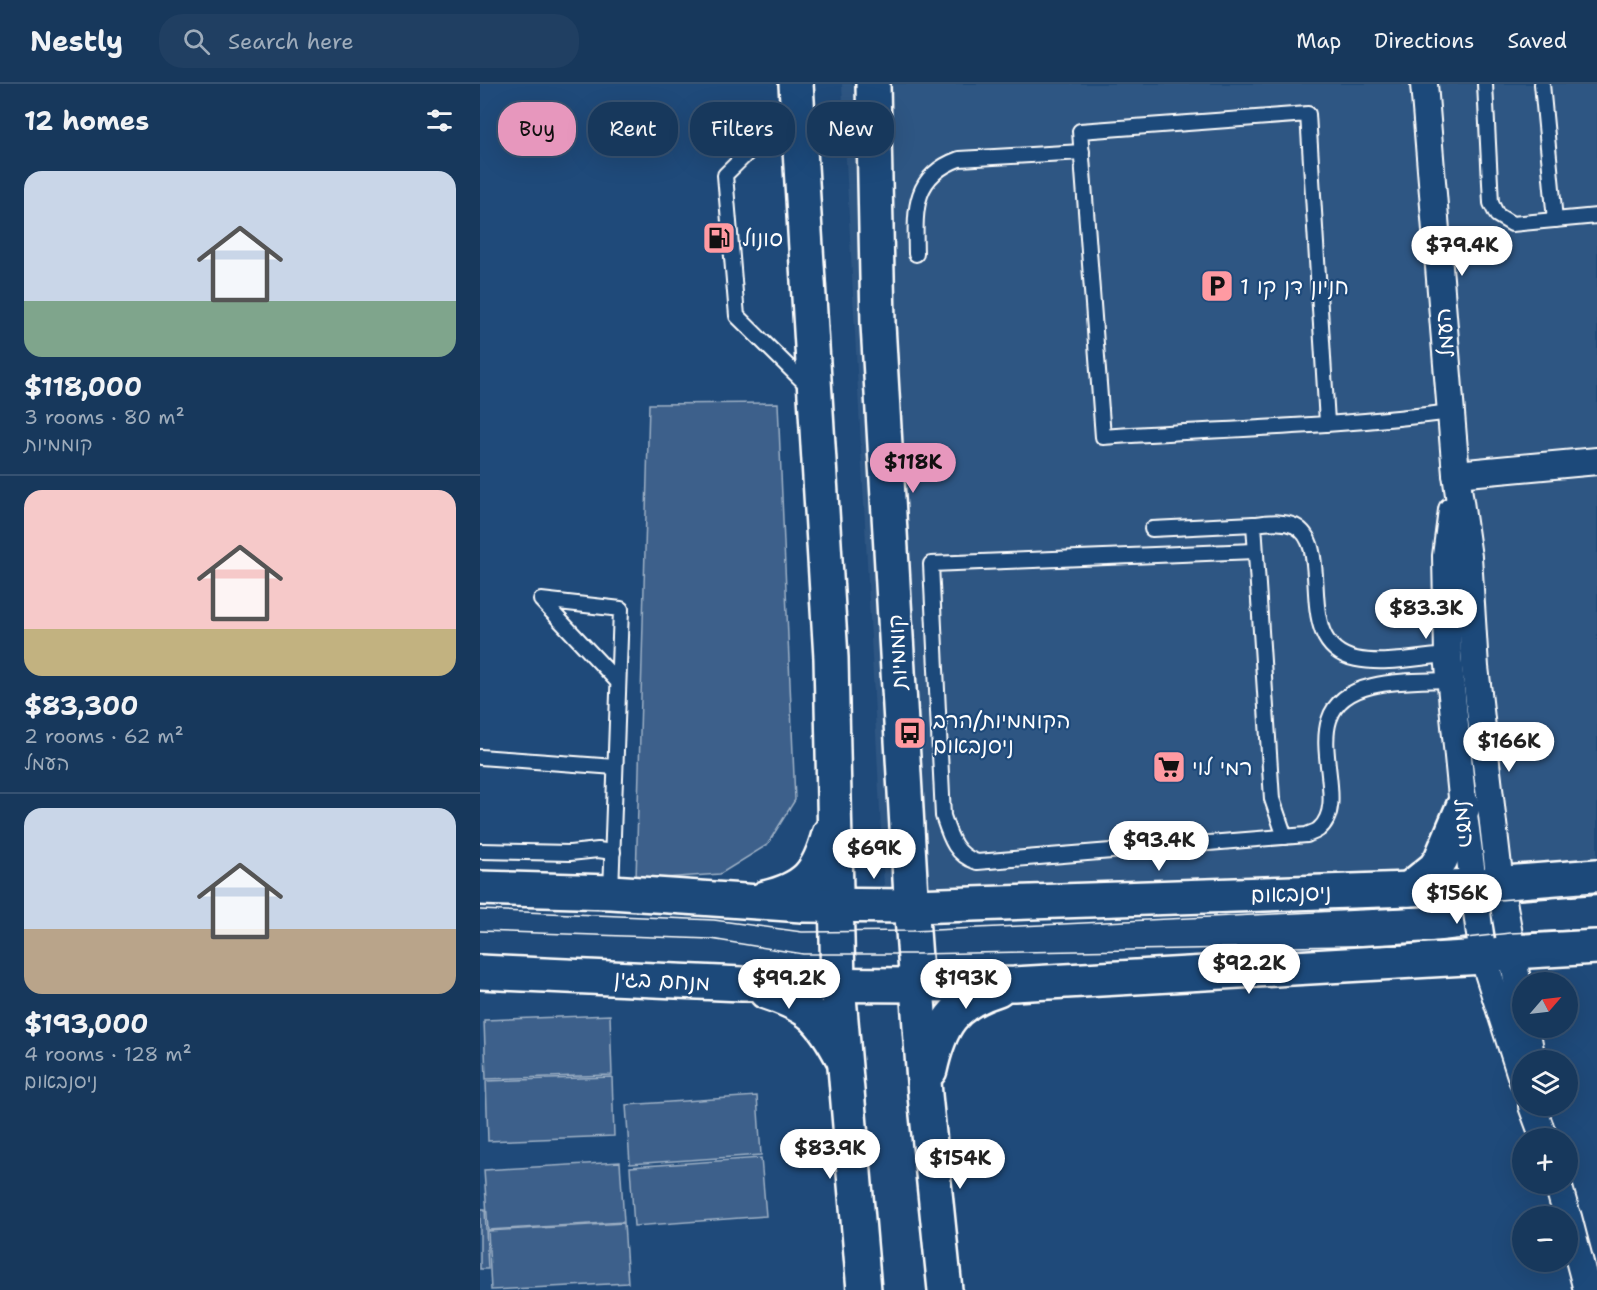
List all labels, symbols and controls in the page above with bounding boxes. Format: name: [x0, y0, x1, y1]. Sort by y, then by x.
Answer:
search box: [159, 14, 579, 68]
text: Nestly: [30, 22, 123, 60]
icon: search: [180, 25, 213, 58]
text: Search here: [228, 27, 354, 56]
text: Map: [1296, 27, 1341, 55]
text: Directions: [1374, 27, 1474, 55]
text: Saved: [1507, 27, 1567, 55]
chip: Buy: [498, 102, 576, 156]
chip: Rent: [588, 102, 678, 156]
chip: Filters: [690, 102, 795, 156]
chip: New: [807, 102, 894, 156]
text: 12 homes: [24, 103, 149, 138]
icon: filters: [423, 104, 456, 137]
icon: home: [186, 210, 294, 318]
fuel station icon: סונול: [701, 220, 737, 256]
place label: סונול: [742, 224, 783, 253]
pin: $79.4K: [1413, 226, 1511, 277]
text: $79.4K: [1425, 232, 1499, 258]
parking icon: חניון דן קו 1: [1199, 268, 1235, 304]
place label: חניון דן קו 1: [1240, 272, 1349, 301]
street label: העמל: [1428, 307, 1461, 359]
text: $118,000: [24, 369, 142, 404]
text: 3 rooms · 80 m²: [24, 404, 185, 430]
text: קוממיות: [24, 431, 92, 457]
pin: $118K: [871, 443, 955, 494]
text: $118K: [884, 449, 942, 475]
icon: home: [186, 529, 294, 637]
pin: $83.3K: [1377, 589, 1475, 640]
text: $83.3K: [1389, 595, 1463, 621]
street label: קוממיות: [881, 614, 914, 692]
text: $83,300: [24, 688, 138, 723]
place label: הקוממיות/הרב ניסנבאום: [933, 706, 1071, 760]
bus stop icon: הקוממיות/הרב ניסנבאום: [892, 715, 928, 751]
pin: $166K: [1467, 722, 1551, 773]
text: 2 rooms · 62 m²: [24, 723, 184, 749]
text: $166K: [1477, 728, 1541, 754]
supermarket icon: רמי לוי: [1151, 749, 1187, 785]
text: העמל: [24, 750, 69, 776]
place label: רמי לוי: [1192, 753, 1252, 782]
street label: העמל: [1447, 796, 1482, 850]
pin: $93.4K: [1110, 821, 1208, 872]
text: $93.4K: [1123, 827, 1195, 853]
pin: $69K: [838, 829, 910, 880]
text: $69K: [847, 835, 901, 861]
icon: home: [186, 847, 294, 955]
pin: $156K: [1415, 874, 1499, 925]
street label: ניסנבאום: [1250, 878, 1332, 909]
text: $156K: [1426, 880, 1488, 906]
pin: $92.2K: [1200, 944, 1298, 995]
text: $92.2K: [1212, 950, 1286, 976]
pin: $99.2K: [740, 959, 838, 1010]
pin: $193K: [924, 959, 1008, 1010]
street label: מנחם בגין: [613, 964, 711, 997]
text: $99.2K: [752, 965, 826, 991]
text: $193K: [934, 965, 998, 991]
north arrow: [1512, 972, 1578, 1038]
map controls: [1512, 972, 1578, 1272]
text: $193,000: [24, 1006, 149, 1041]
text: 4 rooms · 128 m²: [24, 1041, 192, 1067]
button: layers: [1512, 1050, 1578, 1116]
text: ניסנבאום: [24, 1068, 98, 1094]
button: +: [1512, 1128, 1578, 1194]
pin: $83.9K: [781, 1129, 879, 1180]
text: $83.9K: [794, 1135, 866, 1161]
pin: $154K: [918, 1139, 1002, 1190]
text: $154K: [929, 1145, 991, 1171]
button: −: [1512, 1206, 1578, 1272]

